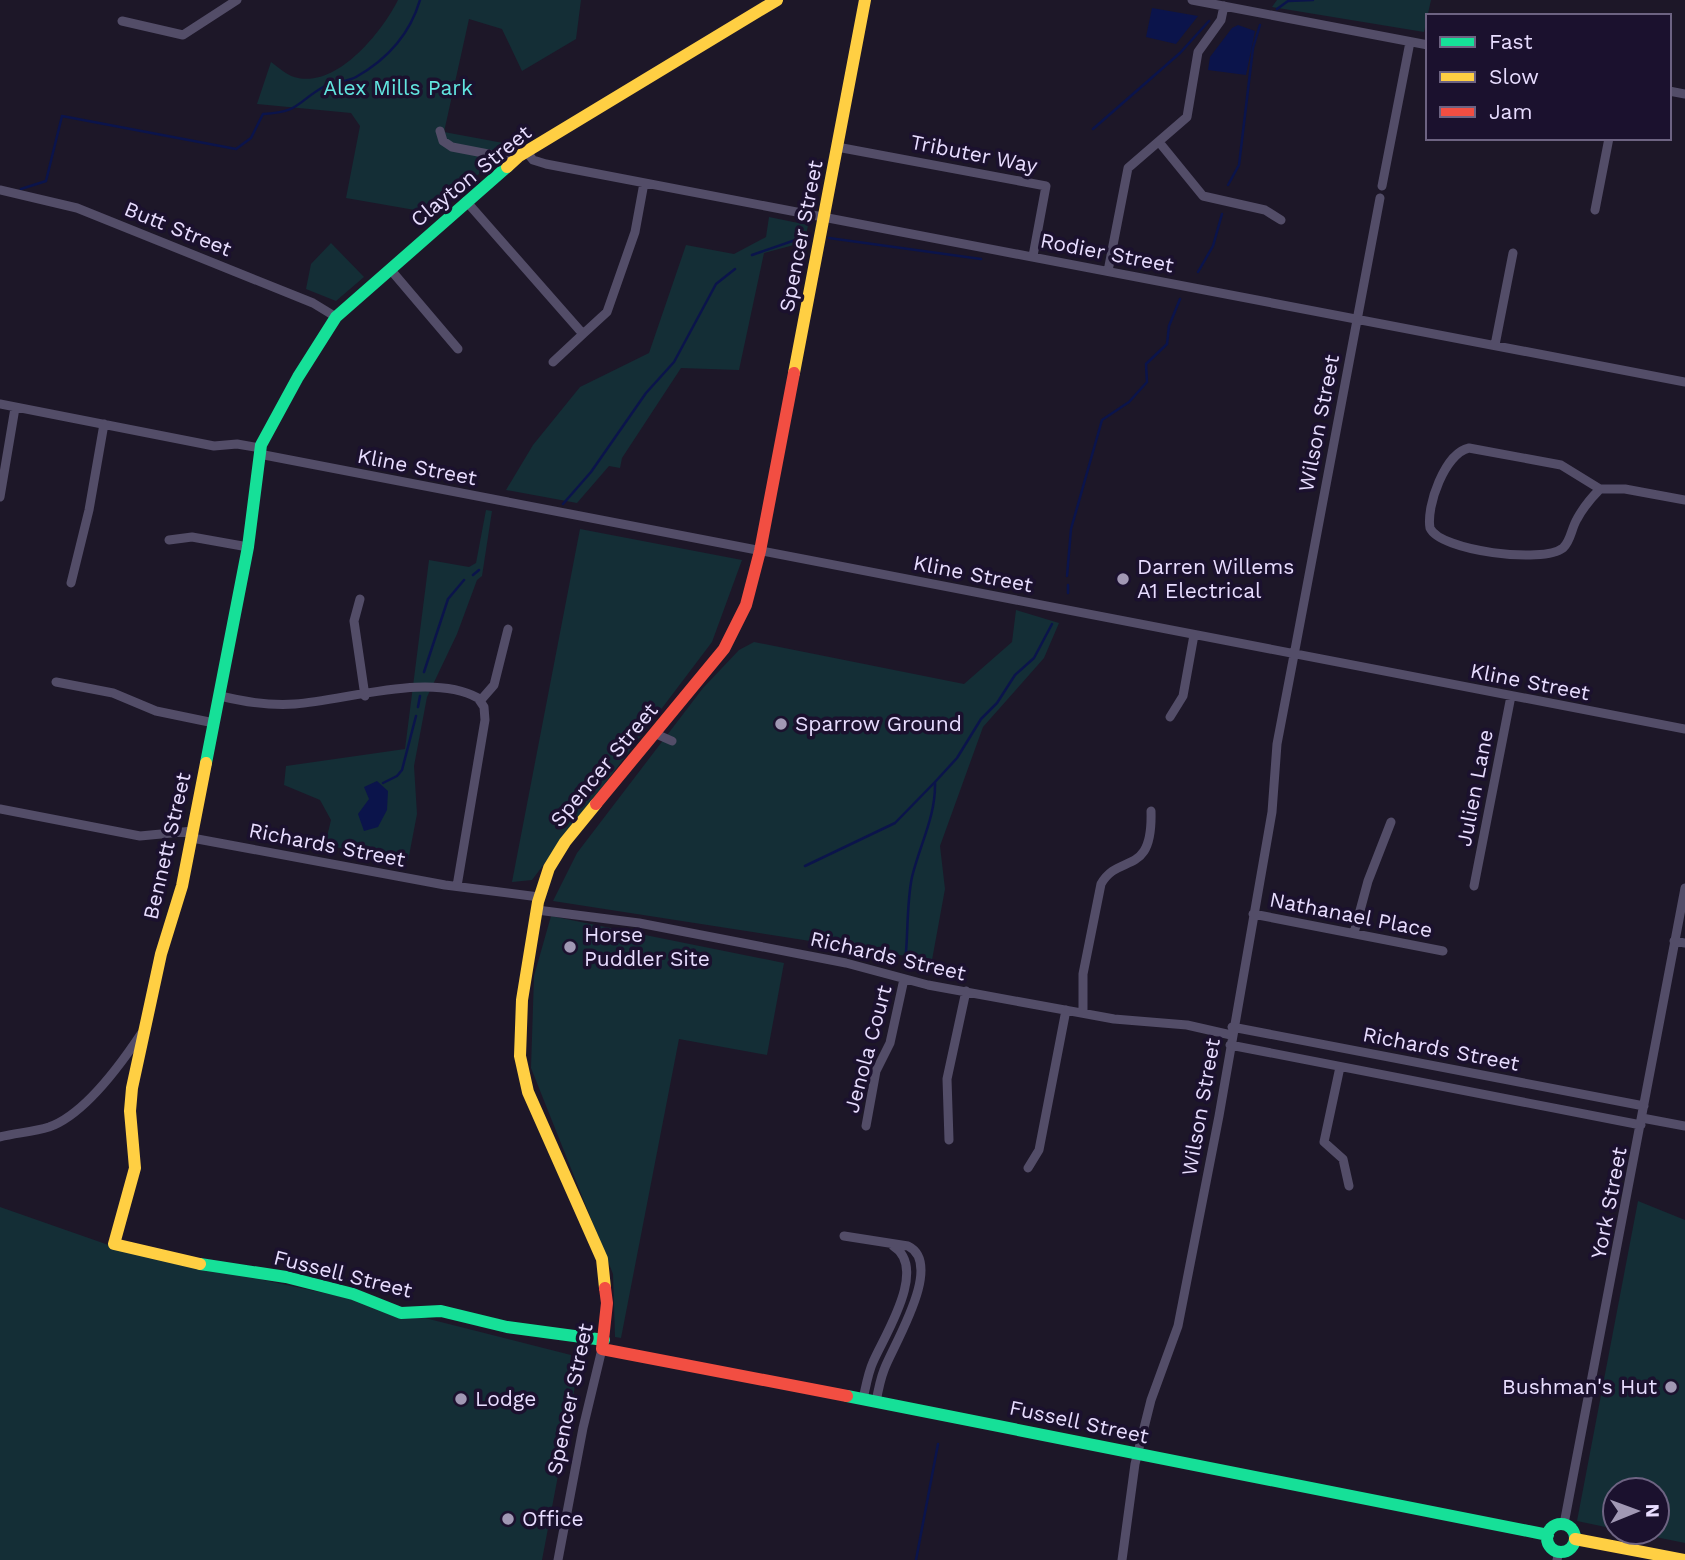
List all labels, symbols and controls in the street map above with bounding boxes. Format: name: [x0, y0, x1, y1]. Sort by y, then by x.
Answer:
legend: [1426, 14, 1671, 140]
text: Fast: [1489, 29, 1533, 54]
text: Slow: [1489, 64, 1539, 89]
park label: Alex Mills Park: [323, 75, 473, 100]
text: Jam: [1489, 99, 1532, 124]
street label: Clayton Street: [405, 119, 536, 232]
street label: Tributer Way: [909, 129, 1040, 178]
street label: Spencer Street: [774, 158, 828, 314]
street label: Butt Street: [121, 196, 236, 261]
street label: Rodier Street: [1038, 227, 1176, 278]
street label: Wilson Street: [1293, 352, 1344, 494]
street label: Kline Street: [355, 443, 479, 490]
street label: Kline Street: [911, 550, 1035, 597]
place label: Darren Willems A1 Electrical: [1137, 554, 1294, 603]
marker: Darren Willems A1 Electrical: [1115, 571, 1131, 587]
street label: Kline Street: [1468, 658, 1592, 705]
street label: Spencer Street: [545, 698, 663, 832]
place label: Sparrow Ground: [795, 711, 962, 736]
marker: Sparrow Ground: [773, 716, 789, 732]
street label: Julien Lane: [1451, 727, 1498, 848]
street label: Bennett Street: [137, 770, 196, 922]
street label: Richards Street: [247, 817, 408, 872]
street label: Nathanael Place: [1268, 886, 1435, 943]
place label: Horse Puddler Site: [584, 922, 710, 971]
street label: Richards Street: [808, 925, 969, 986]
marker: Horse Puddler Site: [562, 939, 578, 955]
street label: Jenola Court: [838, 982, 897, 1115]
street label: Richards Street: [1361, 1021, 1522, 1076]
street label: Wilson Street: [1176, 1036, 1225, 1178]
street label: York Street: [1585, 1145, 1632, 1261]
street label: Fussell Street: [271, 1244, 415, 1303]
street label: Spencer Street: [541, 1321, 598, 1477]
place label: Bushman's Hut: [1502, 1374, 1657, 1399]
marker: Bushman's Hut: [1663, 1379, 1679, 1395]
place label: Lodge: [475, 1386, 536, 1411]
marker: Lodge: [453, 1391, 469, 1407]
street label: Fussell Street: [1007, 1395, 1151, 1449]
north arrow: [1601, 1476, 1671, 1546]
text: N: [1641, 1503, 1664, 1518]
place label: Office: [522, 1506, 584, 1531]
marker: Office: [500, 1511, 516, 1527]

